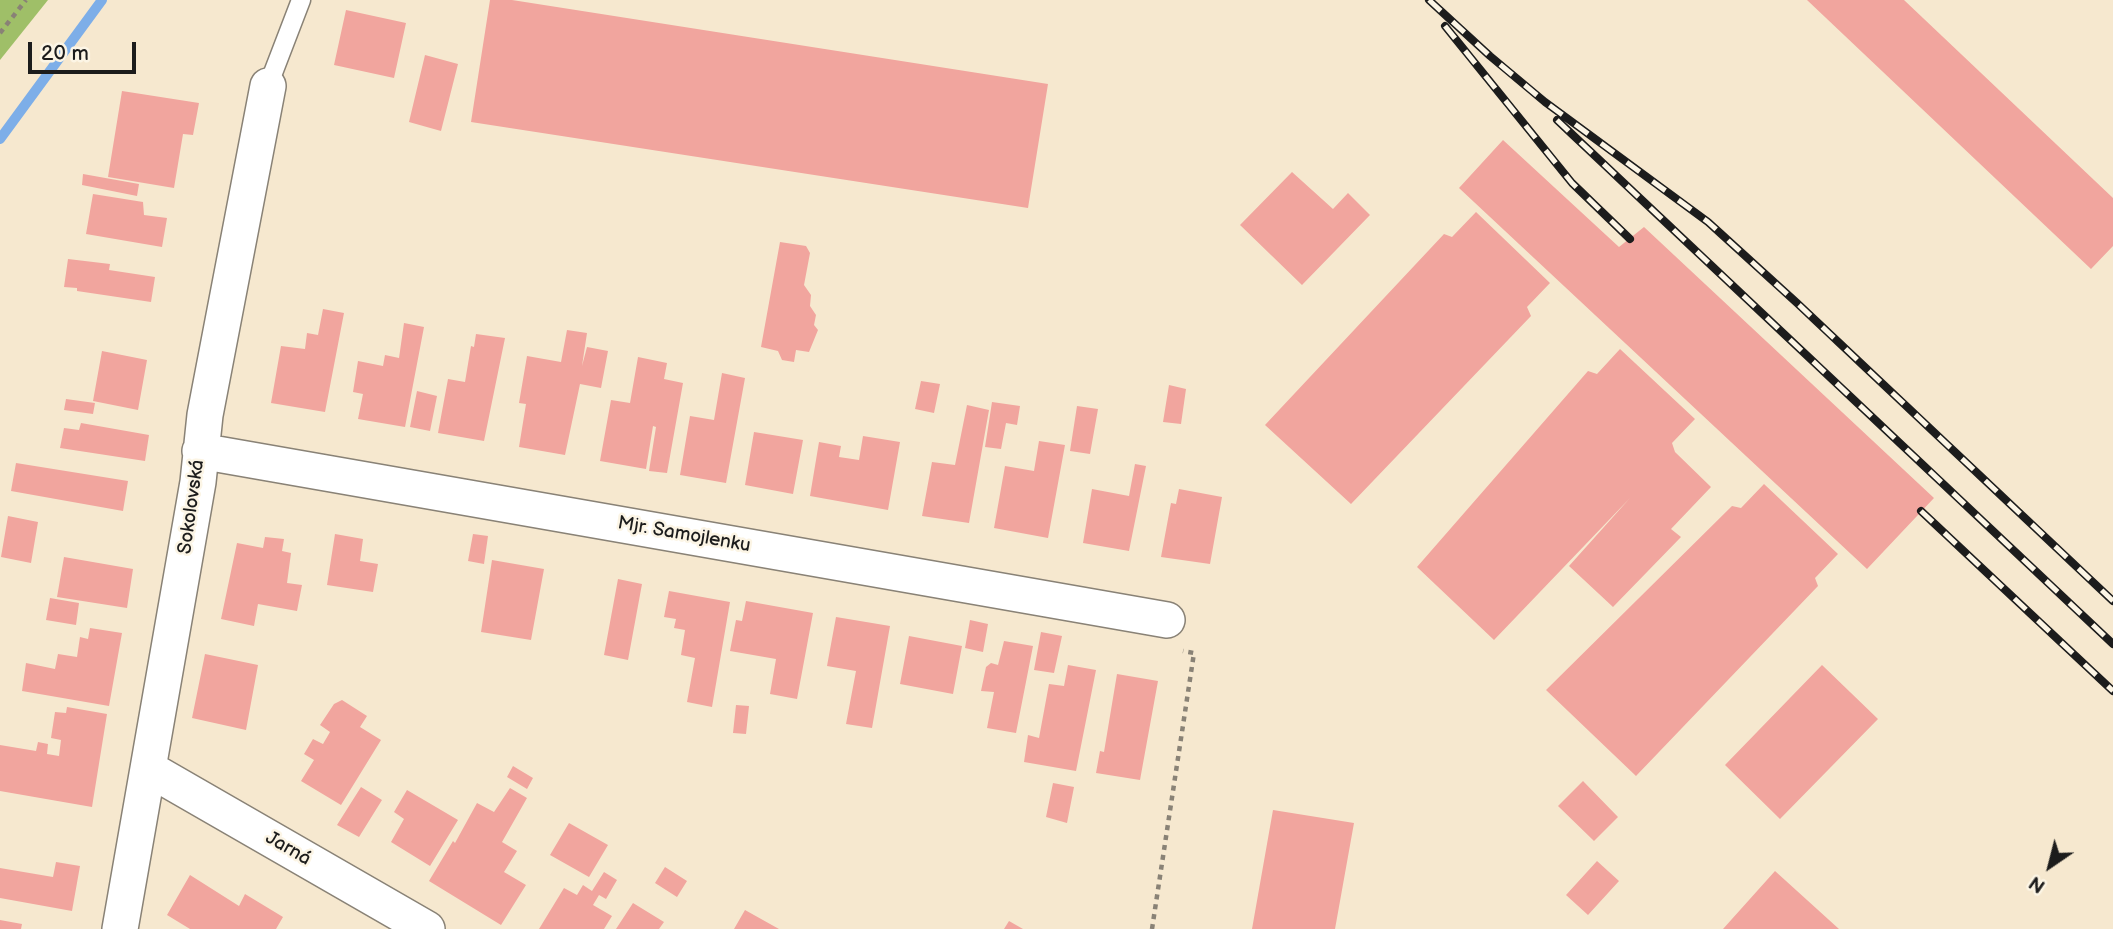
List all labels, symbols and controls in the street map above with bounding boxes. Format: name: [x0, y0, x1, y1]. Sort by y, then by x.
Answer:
scale bar: [32, 28, 140, 72]
text: 20 m: [41, 41, 89, 66]
street label: Sokolovská: [174, 458, 210, 556]
street label: Mjr. Samojlenku: [616, 512, 752, 558]
street label: Jarná: [261, 827, 315, 871]
north arrow: [2015, 831, 2085, 901]
text: N: [2025, 870, 2050, 897]

